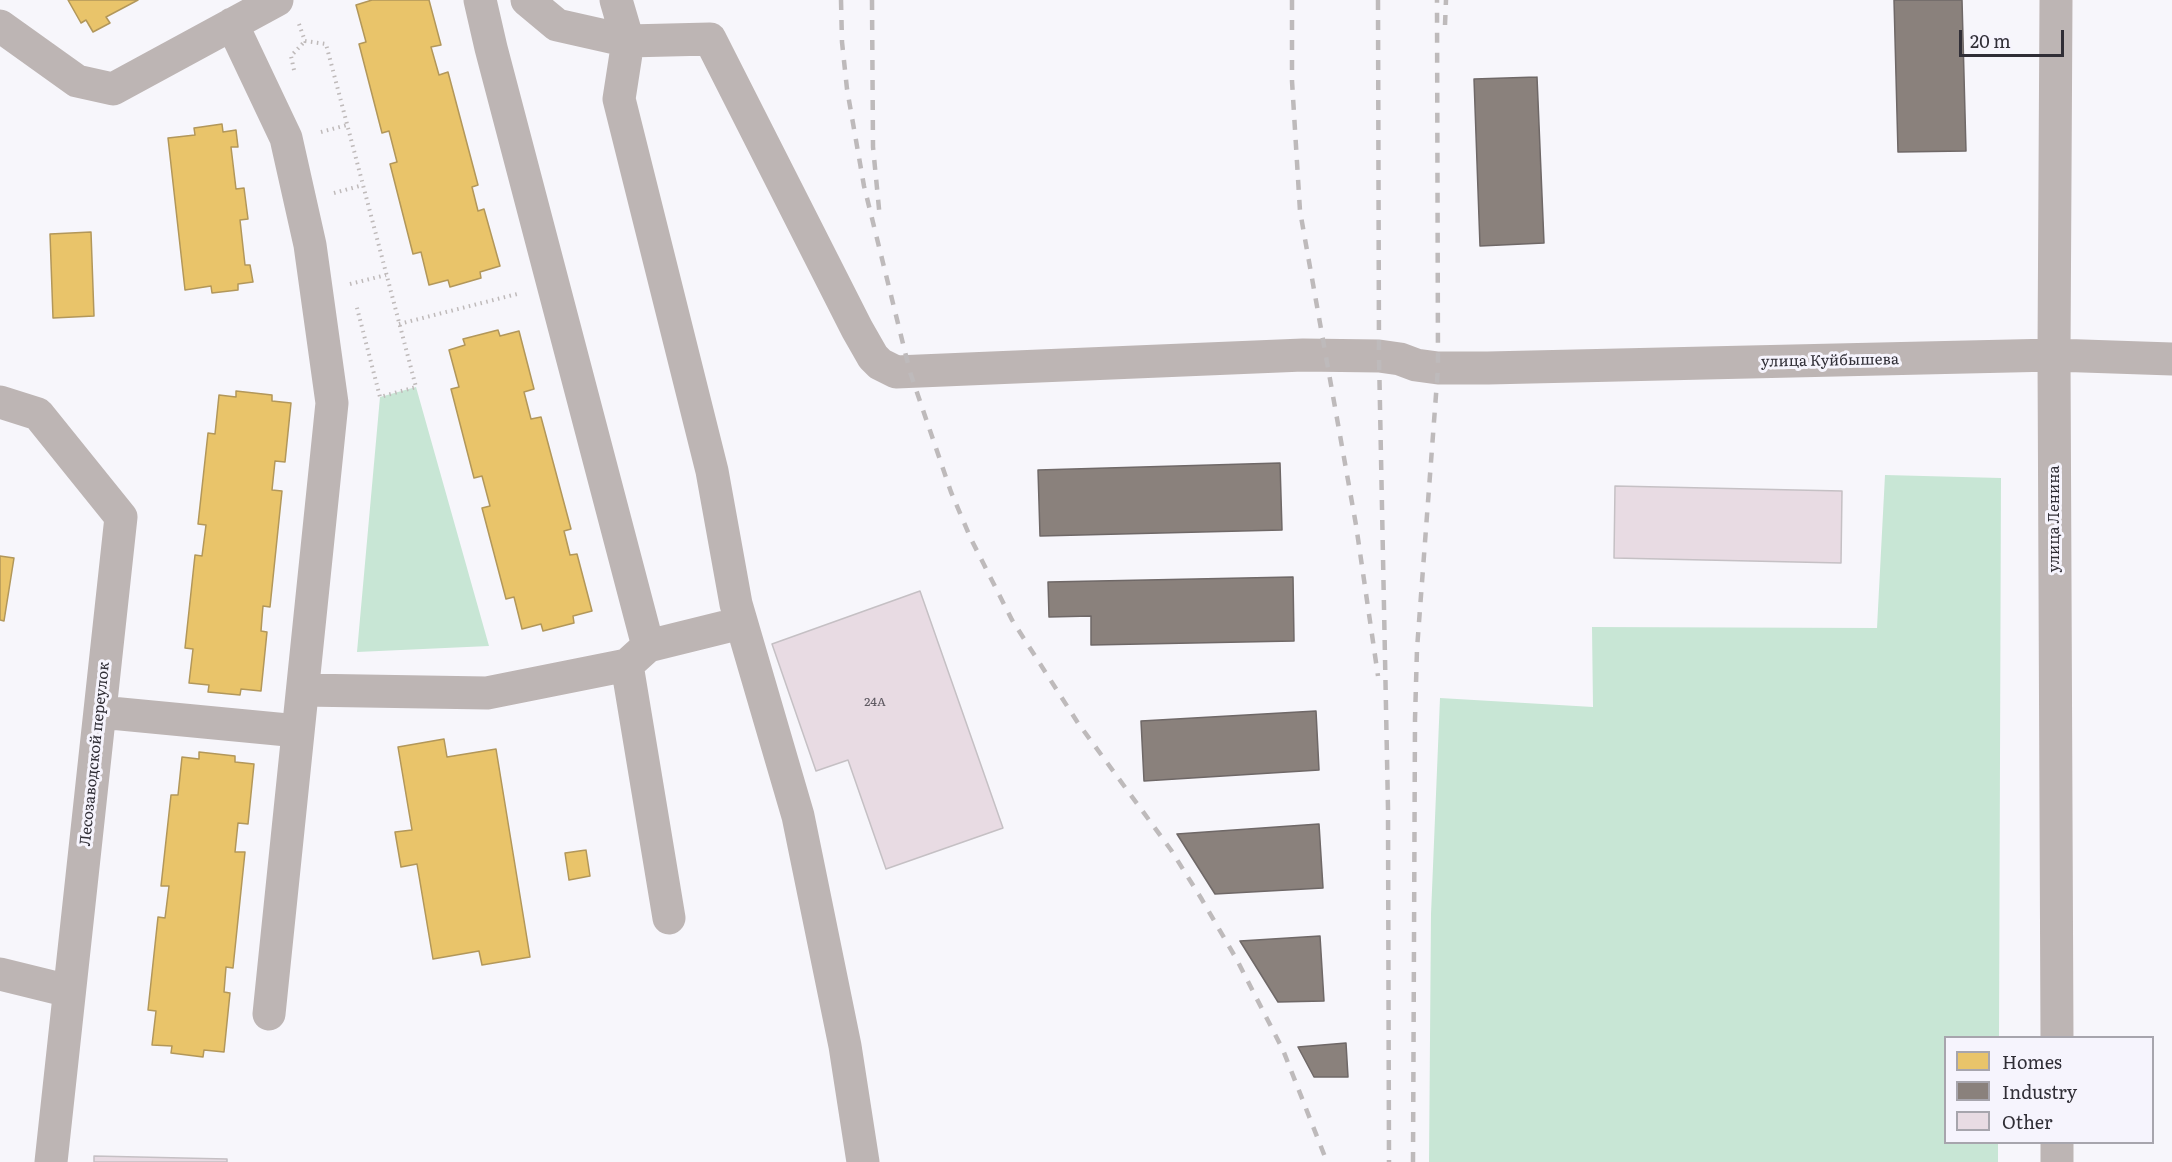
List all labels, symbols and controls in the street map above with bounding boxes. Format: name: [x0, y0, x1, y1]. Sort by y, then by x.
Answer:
scale bar: [1962, 18, 2067, 56]
text: 20 m: [1970, 27, 2011, 54]
street label: улица Куйбышева: [1761, 351, 1899, 371]
street label: улица Ленина: [2046, 466, 2064, 572]
street label: Лесозаводской переулок: [76, 661, 114, 847]
house number: 24А: [864, 695, 886, 709]
legend: [1944, 1036, 2154, 1144]
text: Homes: [2002, 1048, 2062, 1075]
text: Industry: [2002, 1078, 2077, 1105]
text: Other: [2002, 1108, 2052, 1135]

